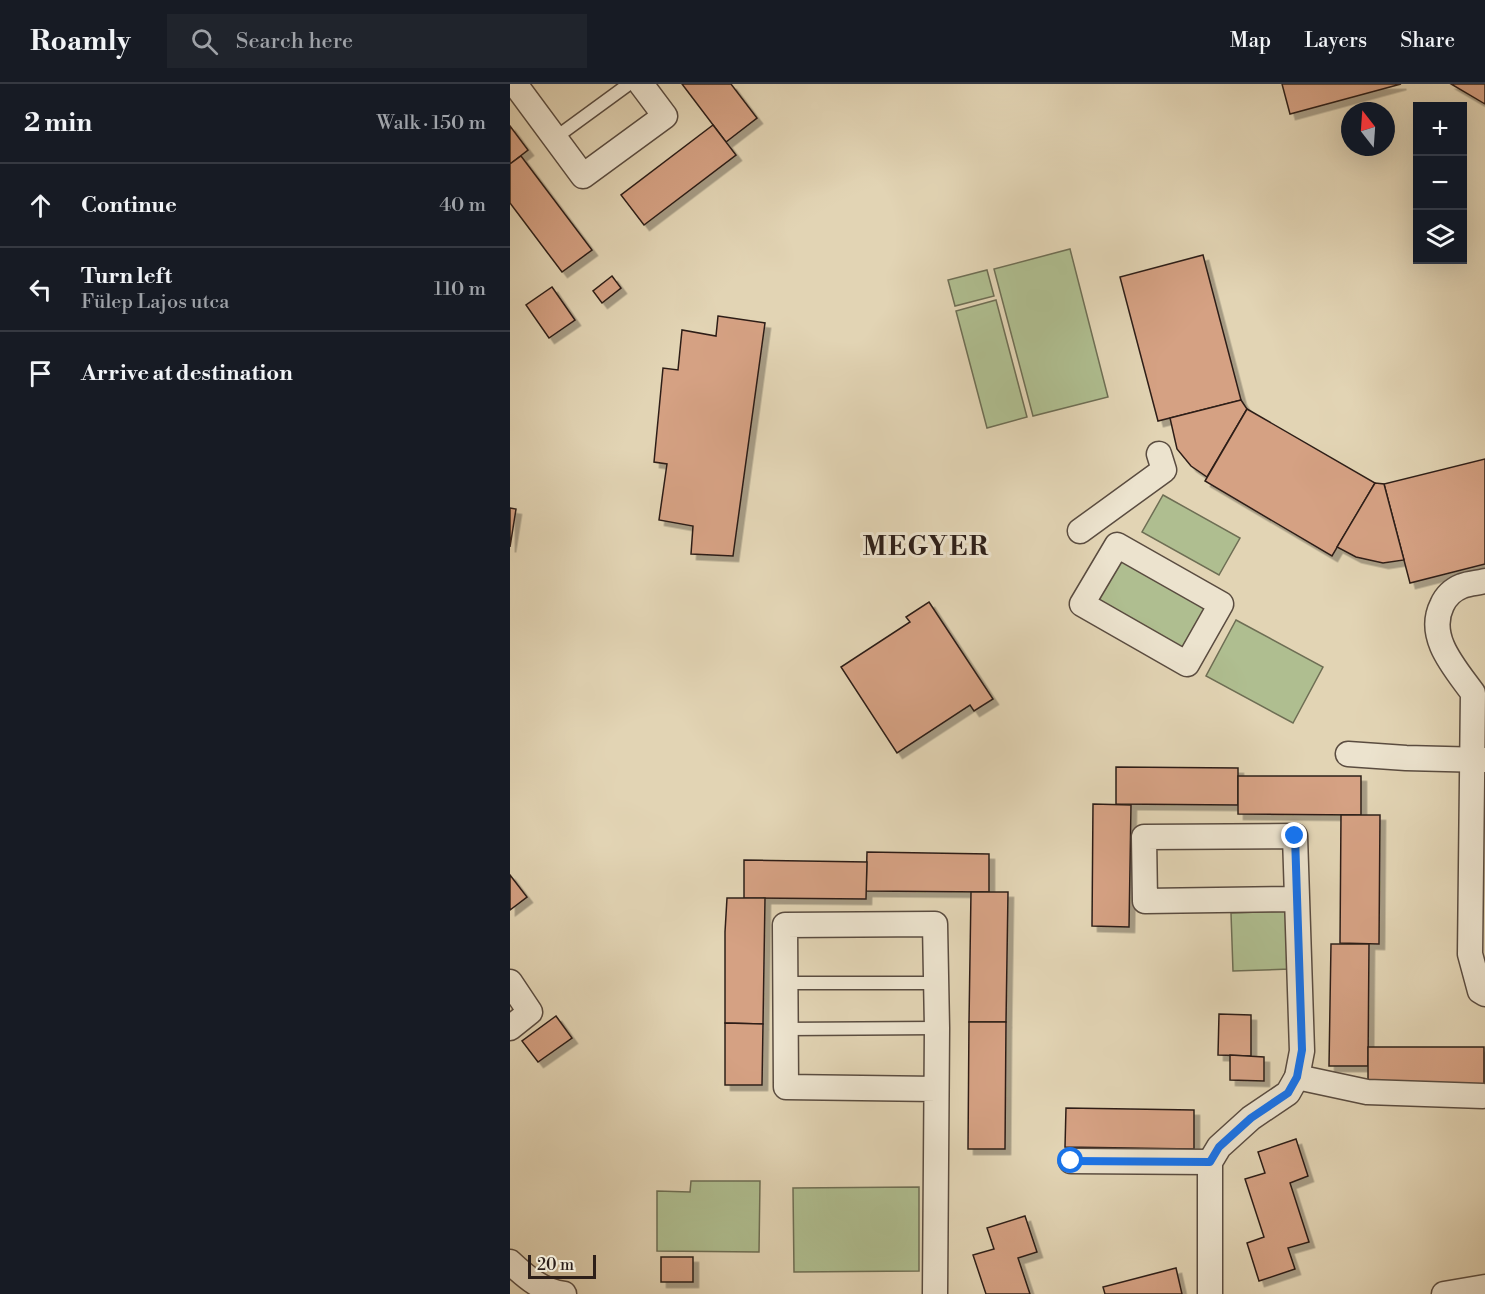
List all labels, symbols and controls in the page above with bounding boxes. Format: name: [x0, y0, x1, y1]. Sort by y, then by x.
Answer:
search box: [167, 14, 587, 68]
text: Roamly: [30, 24, 131, 59]
icon: search: [188, 25, 221, 58]
text: Search here: [236, 28, 353, 55]
text: Map: [1230, 28, 1271, 54]
text: Layers: [1304, 28, 1367, 54]
text: Share: [1400, 28, 1455, 54]
north arrow: [1341, 102, 1395, 156]
map controls: [1413, 102, 1467, 264]
button: +: [1413, 102, 1467, 156]
text: 2 min: [24, 107, 92, 139]
text: Walk · 150 m: [377, 111, 486, 136]
button: −: [1413, 156, 1467, 210]
icon: ahead: [24, 189, 57, 222]
text: Continue: [81, 192, 177, 219]
text: 40 m: [439, 193, 486, 218]
button: layers: [1413, 210, 1467, 264]
text: Turn left: [81, 263, 172, 290]
icon: left: [24, 273, 57, 306]
text: 110 m: [434, 277, 486, 302]
text: Fülep Lajos utca: [81, 290, 229, 315]
icon: arrive: [24, 357, 57, 390]
text: Arrive at destination: [81, 360, 293, 387]
district label: MEGYER: [862, 531, 990, 563]
route end: [1281, 822, 1307, 848]
route start: [1057, 1147, 1083, 1173]
scale bar: [528, 1252, 596, 1280]
text: 20 m: [537, 1255, 574, 1275]

